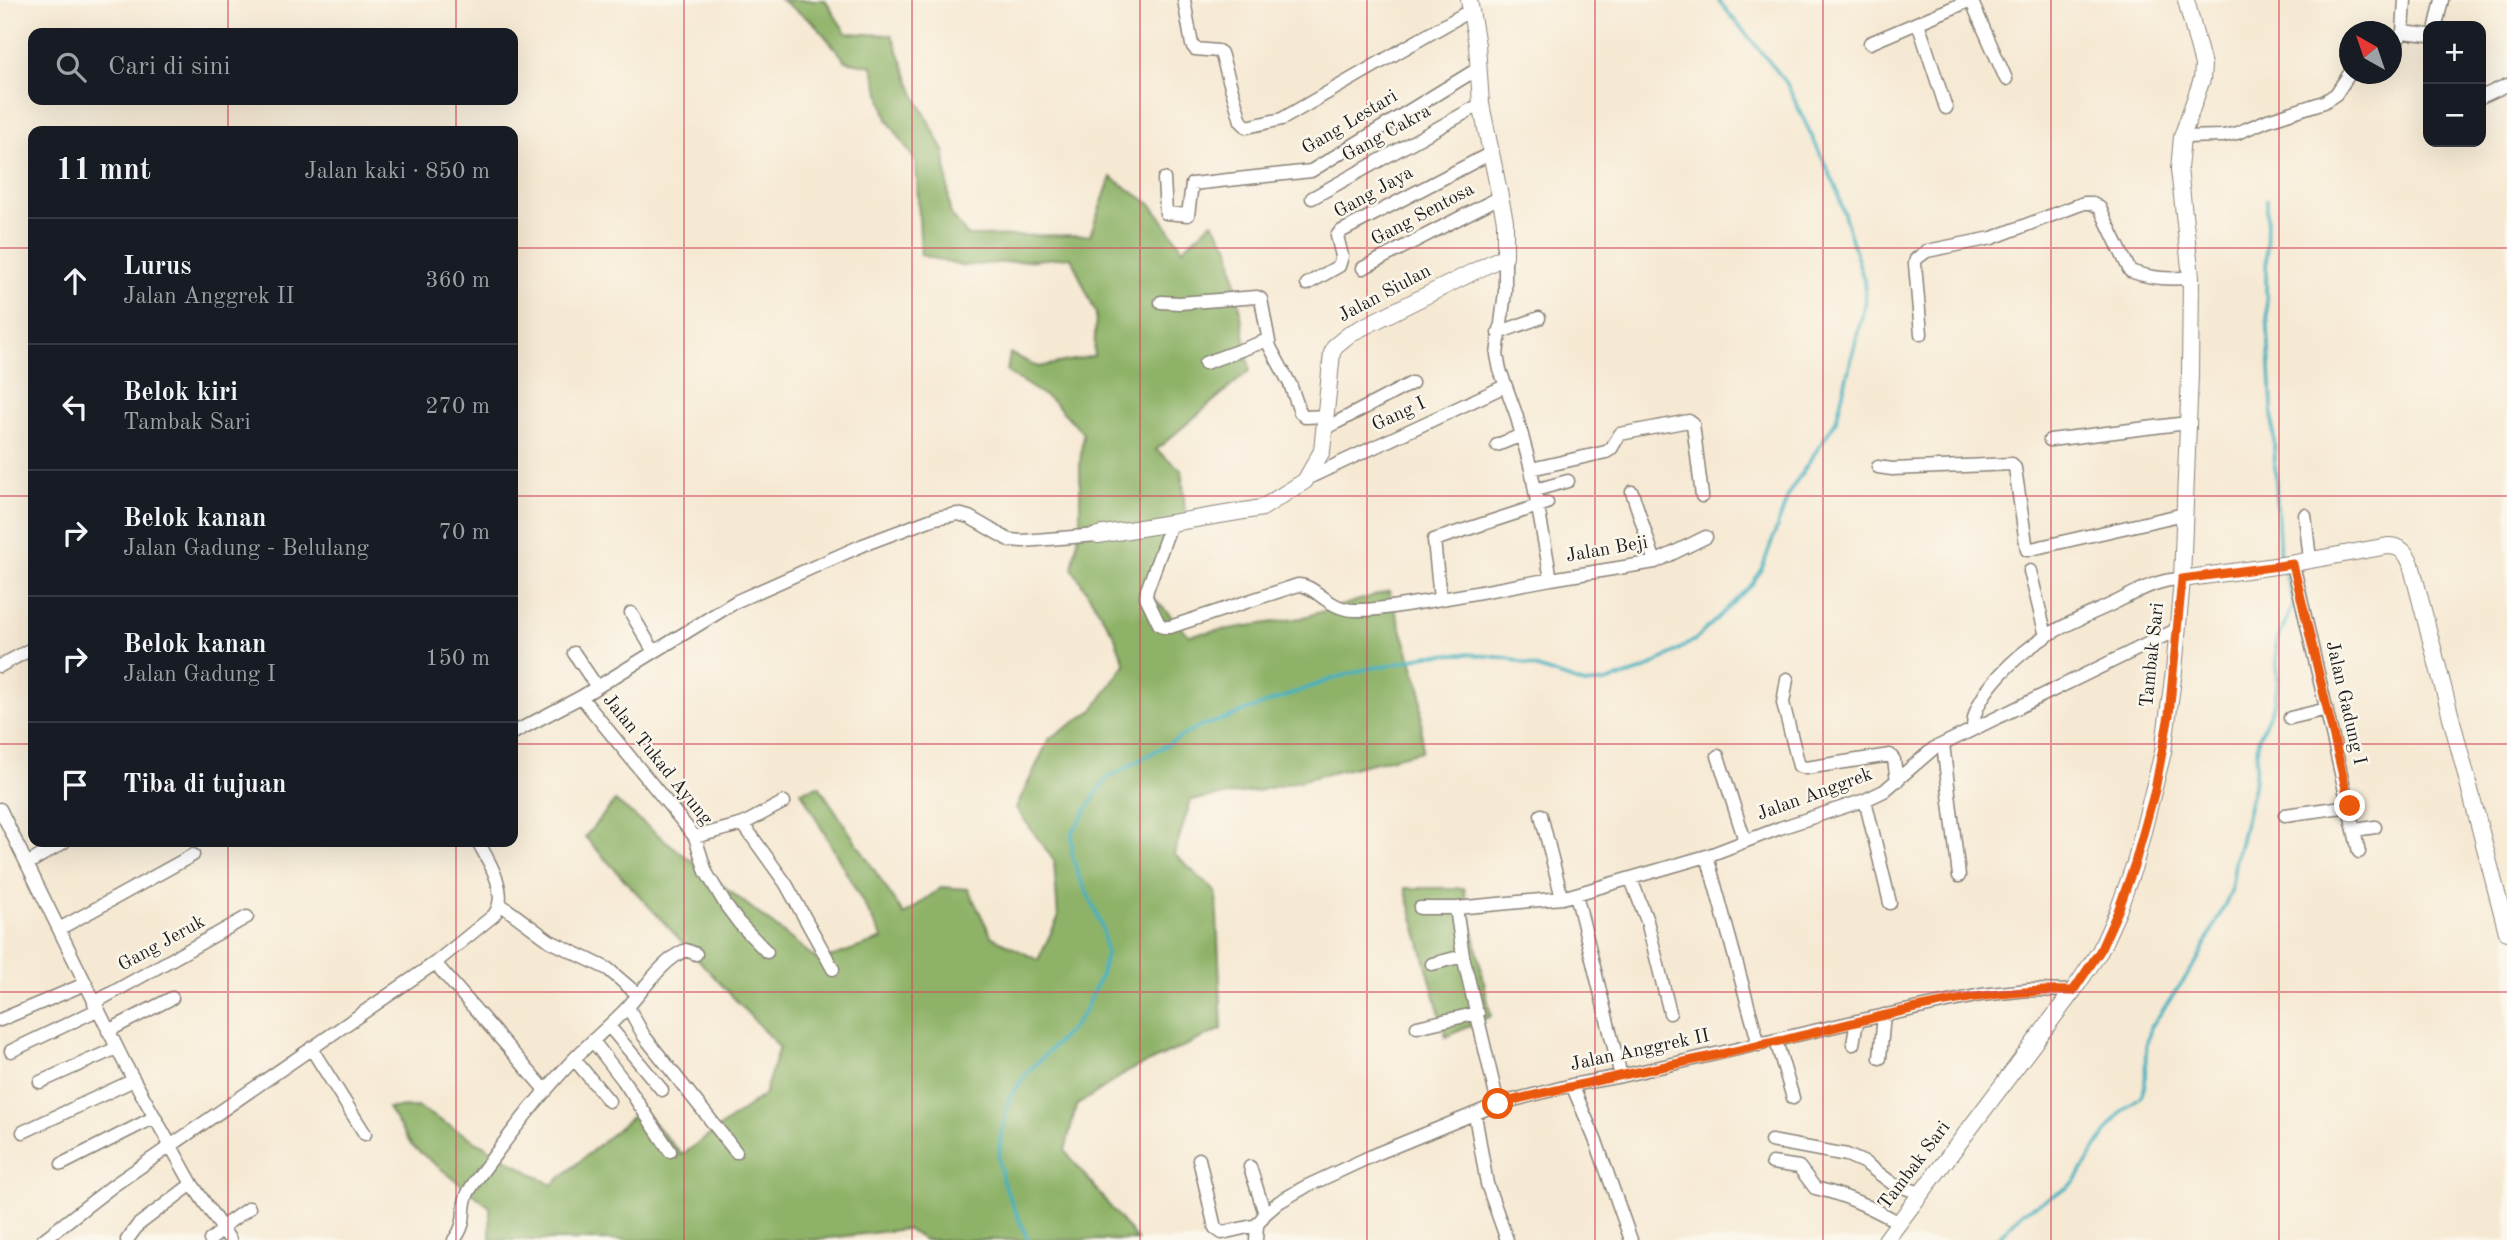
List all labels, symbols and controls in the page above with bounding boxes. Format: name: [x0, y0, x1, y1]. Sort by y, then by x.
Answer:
north arrow: [2339, 21, 2402, 84]
map controls: [2423, 21, 2486, 147]
button: +: [2423, 21, 2486, 84]
search box: [28, 28, 518, 105]
icon: search: [52, 48, 90, 86]
text: Cari di sini: [108, 54, 230, 80]
button: −: [2423, 84, 2486, 147]
street label: Gang Lestari: [1299, 87, 1401, 159]
street label: Gang Cakra: [1339, 102, 1435, 166]
text: 11 mnt: [56, 156, 151, 186]
text: Jalan kaki · 850 m: [304, 160, 490, 183]
street label: Gang Jaya: [1331, 163, 1417, 222]
street label: Gang Sentosa: [1368, 180, 1478, 250]
text: Lurus: [123, 254, 191, 280]
icon: ahead: [56, 262, 94, 300]
street label: Jalan Siulan: [1336, 262, 1434, 326]
text: 360 m: [425, 269, 490, 292]
text: Jalan Anggrek II: [123, 285, 295, 308]
text: Belok kiri: [123, 380, 238, 406]
icon: left: [56, 388, 94, 426]
street label: Gang I: [1369, 394, 1429, 436]
text: 270 m: [425, 395, 490, 418]
text: Tambak Sari: [123, 411, 251, 434]
text: Belok kanan: [123, 506, 267, 532]
icon: right: [56, 514, 94, 552]
text: 70 m: [439, 521, 490, 544]
street label: Jalan Beji: [1565, 533, 1649, 567]
text: Jalan Gadung - Belulang: [123, 537, 369, 560]
street label: Tambak Sari: [2138, 602, 2168, 708]
text: Belok kanan: [123, 632, 267, 658]
street label: Jalan Gadung I: [2322, 639, 2368, 767]
icon: right: [56, 640, 94, 678]
text: 150 m: [425, 647, 490, 670]
text: Jalan Gadung I: [123, 663, 276, 686]
street label: Jalan Tukad Ayung: [599, 691, 716, 830]
street label: Jalan Anggrek: [1755, 765, 1875, 825]
icon: arrive: [56, 766, 94, 804]
text: Tiba di tujuan: [123, 772, 287, 798]
route end: [2334, 790, 2365, 821]
street label: Gang Jeruk: [116, 912, 209, 976]
street label: Jalan Anggrek II: [1569, 1027, 1711, 1075]
route start: [1482, 1088, 1513, 1119]
street label: Tambak Sari: [1876, 1118, 1954, 1214]

